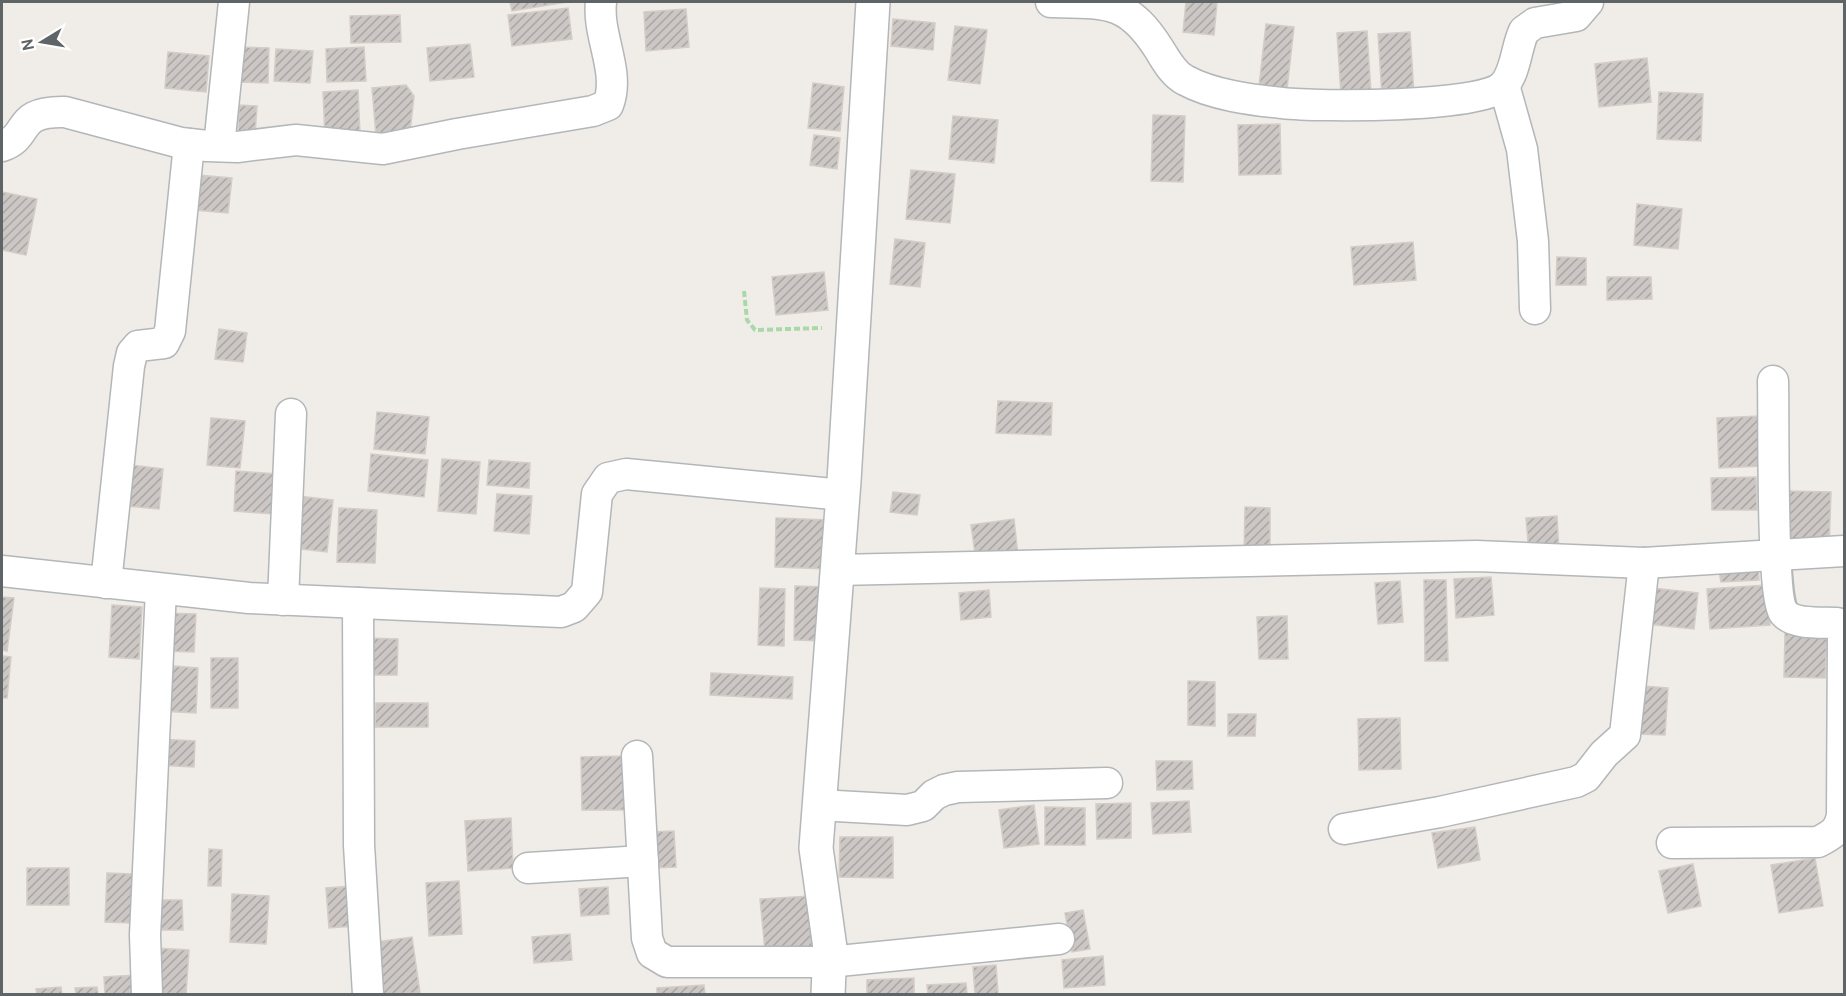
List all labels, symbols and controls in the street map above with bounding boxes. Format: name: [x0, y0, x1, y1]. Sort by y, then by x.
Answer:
north arrow: [12, 12, 72, 72]
text: N: [17, 37, 38, 52]

